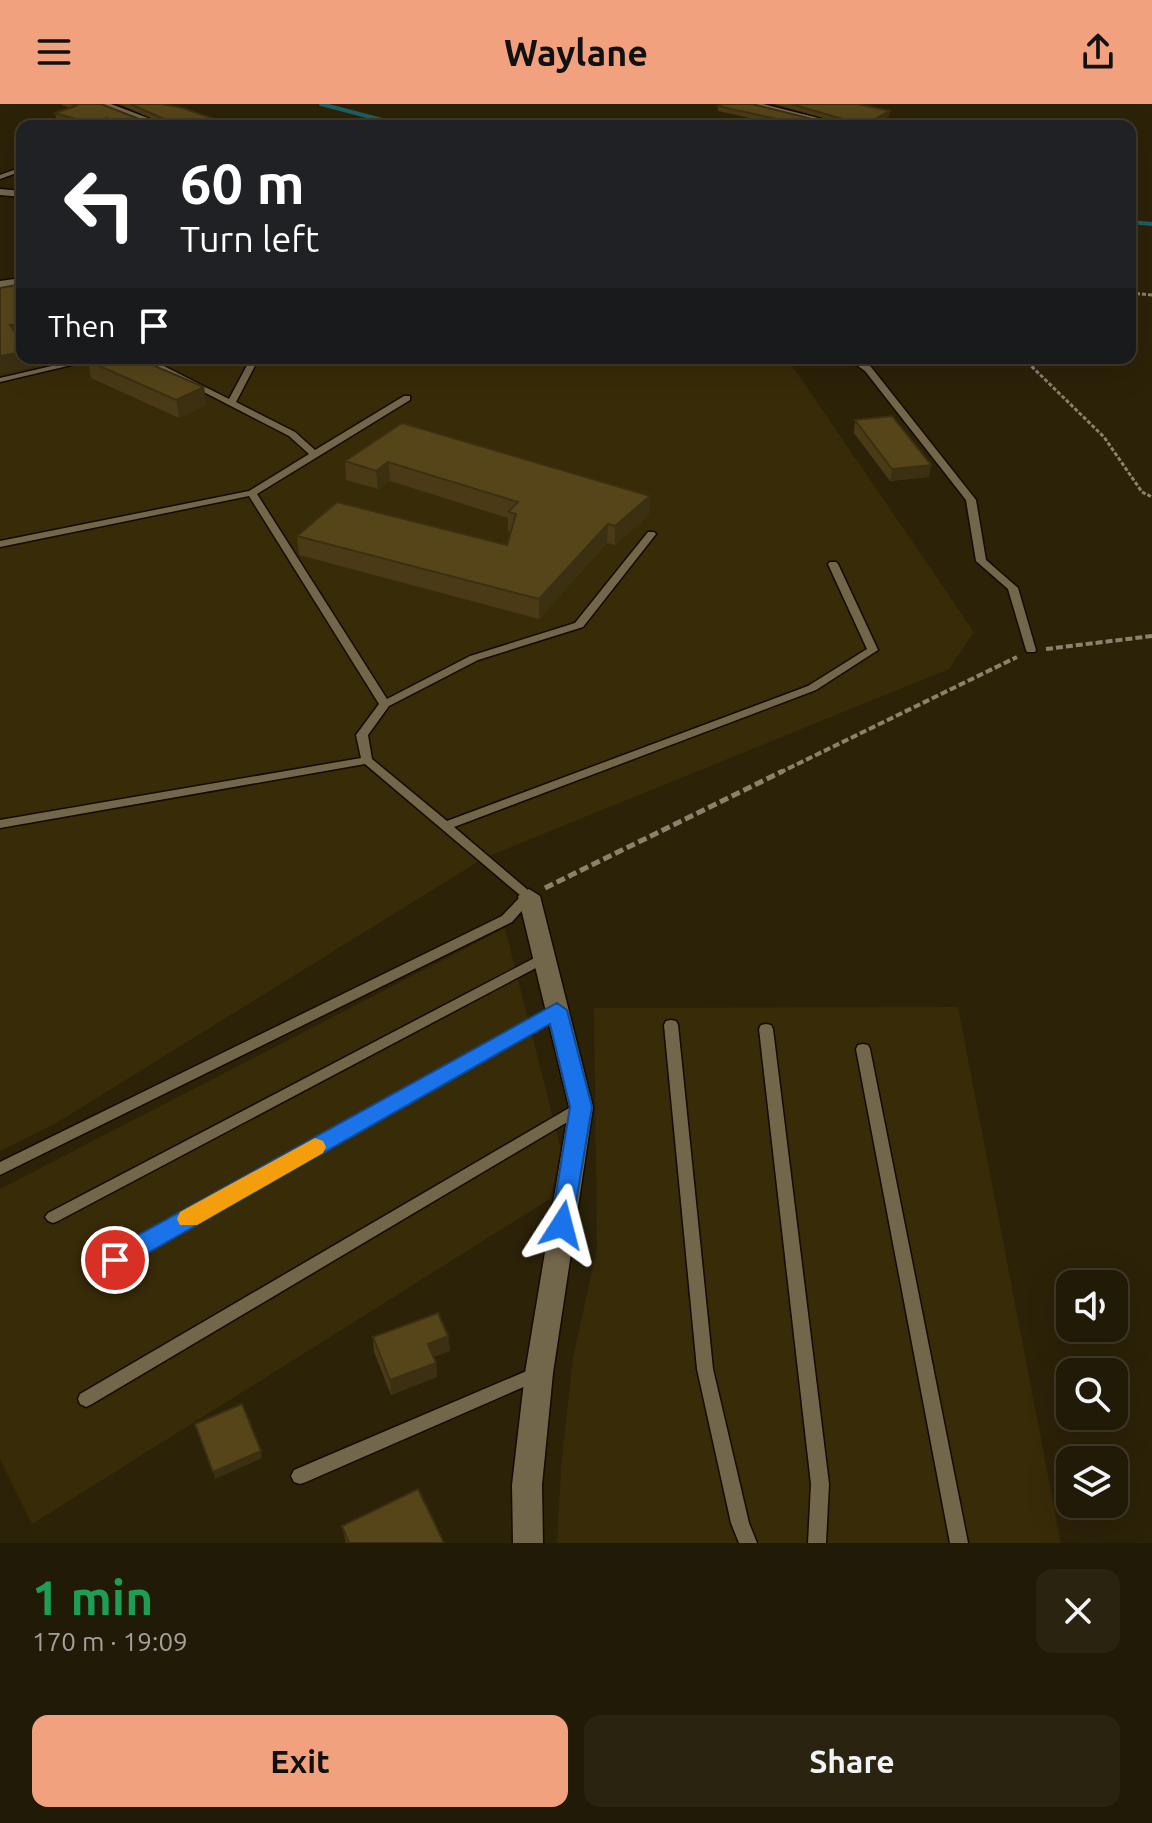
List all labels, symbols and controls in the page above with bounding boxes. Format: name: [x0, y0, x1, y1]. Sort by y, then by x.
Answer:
icon: menu: [32, 30, 76, 74]
icon: share: [1076, 30, 1120, 74]
text: Waylane: [504, 32, 648, 73]
icon: left: [48, 152, 152, 256]
text: 60 m: [180, 152, 305, 215]
text: Turn left: [180, 218, 319, 259]
icon: arrive: [132, 304, 176, 348]
text: Then: [48, 309, 116, 343]
position arrow: [520, 1183, 604, 1267]
pin: [81, 1226, 149, 1294]
icon: arrive: [93, 1238, 137, 1282]
map controls: [1056, 1270, 1128, 1518]
button: sound: [1056, 1270, 1128, 1342]
button: search: [1056, 1358, 1128, 1430]
button: layers: [1056, 1446, 1128, 1518]
button: close: [1036, 1569, 1120, 1653]
text: 1 min: [32, 1570, 153, 1624]
text: 170 m · 19:09: [32, 1627, 188, 1656]
button: Exit: [32, 1715, 568, 1807]
button: Share: [584, 1715, 1120, 1807]

